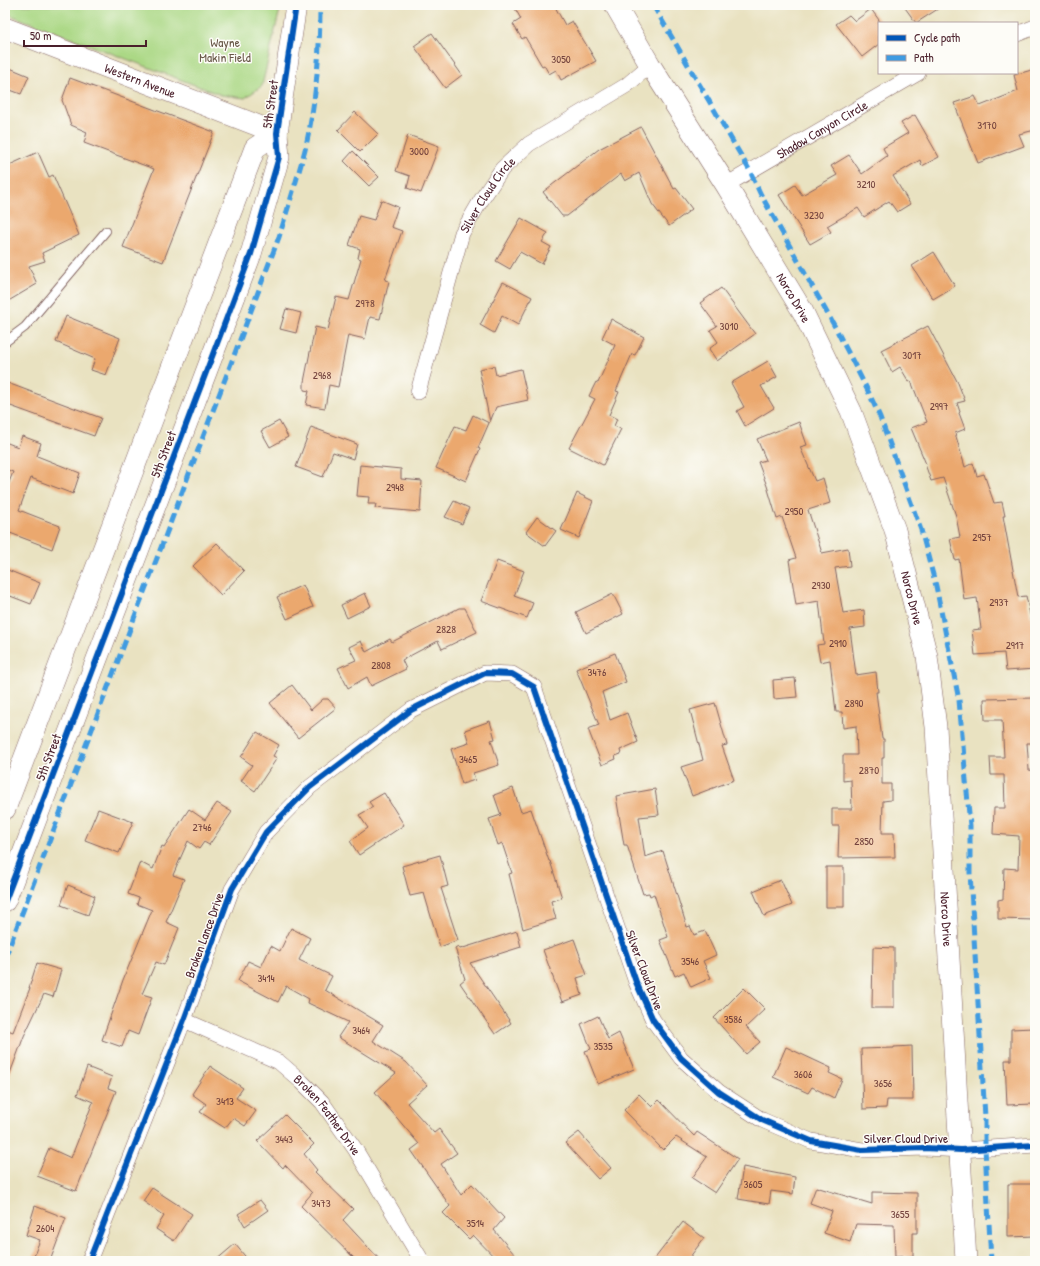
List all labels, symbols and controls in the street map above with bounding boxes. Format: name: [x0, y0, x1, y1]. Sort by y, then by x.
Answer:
scale bar: [24, 22, 146, 48]
legend: [878, 22, 1018, 74]
text: 50 m: [30, 27, 51, 44]
text: Cycle path: [914, 29, 960, 46]
park label: Wayne Makin Field: [199, 33, 251, 66]
text: Path: [914, 49, 934, 66]
house number: 3050: [551, 52, 571, 66]
street label: Western Avenue: [102, 58, 178, 102]
street label: 5th Street: [258, 78, 282, 129]
street label: Shadow Canyon Circle: [773, 95, 871, 163]
house number: 3170: [977, 118, 997, 132]
house number: 3000: [409, 144, 429, 158]
street label: Silver Cloud Circle: [455, 152, 519, 236]
house number: 3210: [857, 177, 876, 191]
house number: 3230: [804, 208, 824, 222]
street label: Norco Drive: [772, 269, 816, 325]
house number: 2978: [355, 296, 375, 310]
house number: 3010: [720, 319, 738, 333]
house number: 3017: [902, 348, 922, 362]
house number: 2968: [313, 368, 331, 382]
house number: 2997: [930, 399, 948, 413]
street label: 5th Street: [146, 428, 180, 480]
house number: 2948: [386, 480, 404, 494]
house number: 2950: [785, 504, 803, 518]
house number: 2957: [972, 530, 992, 544]
street label: Norco Drive: [897, 569, 928, 627]
house number: 2930: [811, 578, 831, 592]
house number: 2937: [989, 595, 1009, 609]
house number: 2828: [436, 622, 456, 636]
house number: 2910: [829, 636, 847, 650]
house number: 2917: [1006, 638, 1024, 652]
house number: 2808: [371, 658, 391, 672]
house number: 3476: [588, 665, 607, 679]
house number: 2890: [845, 696, 864, 710]
street label: 5th Street: [31, 731, 65, 783]
house number: 3465: [459, 752, 477, 766]
house number: 2870: [859, 763, 879, 777]
house number: 2746: [192, 820, 212, 834]
house number: 2850: [854, 834, 874, 848]
street label: Broken Lance Drive: [180, 890, 228, 980]
street label: Norco Drive: [936, 891, 957, 947]
street label: Silver Cloud Drive: [621, 927, 669, 1013]
house number: 3546: [681, 954, 700, 968]
house number: 3414: [257, 971, 275, 985]
house number: 3586: [724, 1012, 743, 1026]
house number: 3464: [352, 1023, 370, 1037]
house number: 3535: [593, 1039, 613, 1053]
house number: 3606: [794, 1067, 813, 1081]
street label: Broken Feather Drive: [290, 1070, 366, 1158]
house number: 3656: [874, 1076, 893, 1090]
house number: 3413: [216, 1094, 234, 1108]
street label: Silver Cloud Drive: [864, 1129, 948, 1147]
house number: 3443: [275, 1132, 293, 1146]
house number: 3605: [744, 1177, 763, 1191]
house number: 3473: [311, 1196, 331, 1210]
house number: 3655: [891, 1207, 910, 1221]
house number: 3514: [466, 1216, 484, 1230]
house number: 2604: [36, 1221, 54, 1235]

